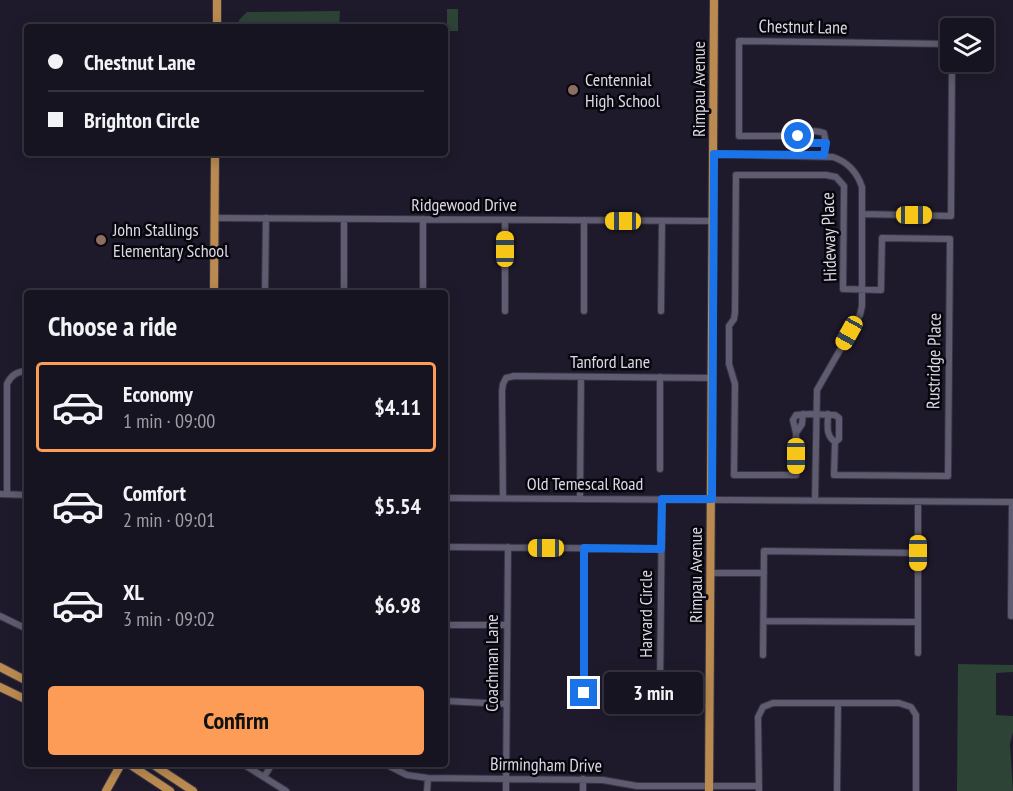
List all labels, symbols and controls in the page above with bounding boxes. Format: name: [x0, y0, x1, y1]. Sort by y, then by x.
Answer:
street label: Chestnut Lane: [758, 14, 848, 39]
map controls: [940, 18, 994, 72]
button: layers: [940, 18, 994, 72]
street label: Rimpau Avenue: [687, 41, 710, 137]
text: Chestnut Lane: [84, 48, 196, 76]
place label: Centennial High School: [585, 68, 661, 112]
marker: Centennial High School: [566, 83, 580, 97]
text: Brighton Circle: [84, 106, 200, 134]
route start: [784, 122, 811, 149]
street label: Hideway Place: [815, 192, 842, 282]
street label: Ridgewood Drive: [411, 193, 517, 216]
car: [896, 206, 932, 224]
car: [605, 212, 641, 230]
place label: John Stallings Elementary School: [112, 218, 229, 262]
car: [496, 231, 514, 267]
marker: John Stallings Elementary School: [94, 233, 108, 247]
text: Choose a ride: [48, 309, 177, 343]
car: [832, 313, 866, 353]
street label: Rustridge Place: [921, 313, 946, 409]
street label: Tanford Lane: [570, 350, 650, 373]
icon: car: [51, 380, 105, 434]
text: Economy: [123, 380, 193, 408]
text: $4.11: [374, 393, 421, 421]
text: 1 min · 09:00: [123, 408, 215, 434]
car: [787, 438, 805, 474]
street label: Old Temescal Road: [527, 472, 643, 495]
icon: car: [51, 479, 105, 533]
text: Comfort: [123, 479, 186, 507]
text: $5.54: [374, 492, 421, 520]
text: 2 min · 09:01: [123, 507, 215, 533]
street label: Rimpau Avenue: [684, 527, 707, 623]
car: [909, 535, 927, 571]
car: [528, 539, 564, 557]
street label: Harvard Circle: [634, 570, 657, 658]
icon: car: [51, 578, 105, 632]
text: XL: [123, 578, 144, 606]
text: $6.98: [374, 591, 421, 619]
text: 3 min · 09:02: [123, 606, 215, 632]
street label: Coachman Lane: [480, 614, 503, 712]
callout: 3 min: [605, 672, 704, 714]
route end: [570, 679, 597, 706]
text: 3 min: [633, 680, 674, 706]
button: Confirm: [48, 686, 424, 755]
street label: Birmingham Drive: [490, 752, 602, 777]

